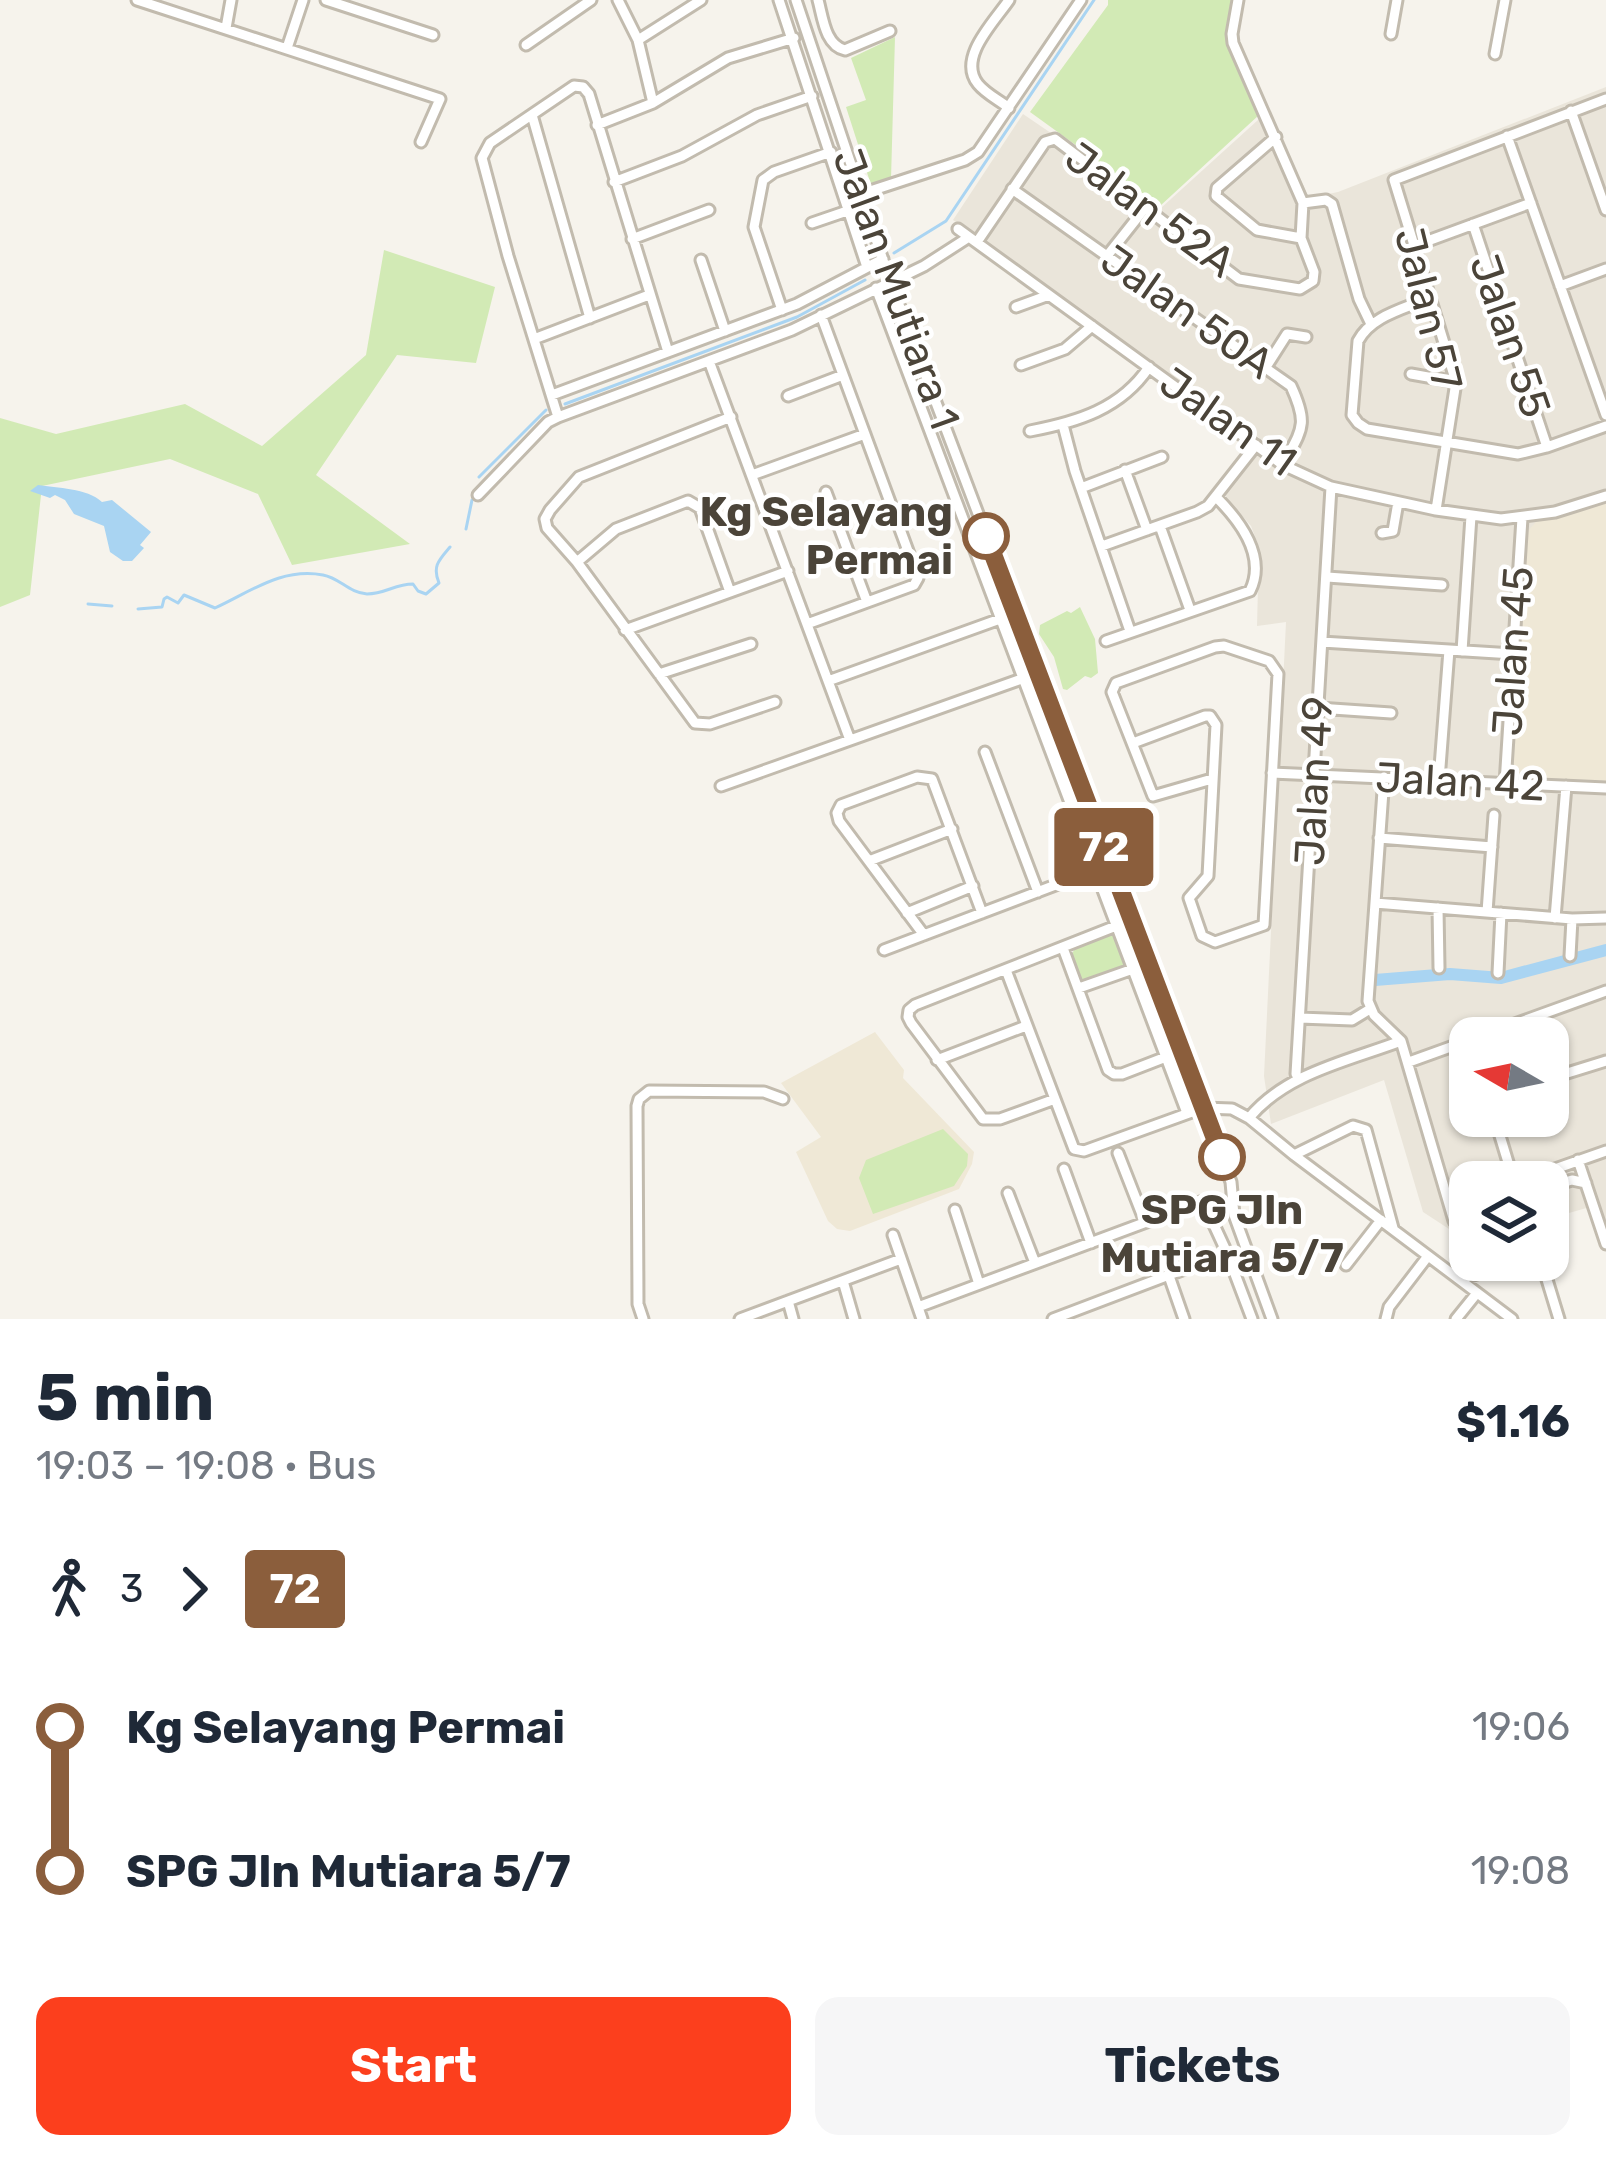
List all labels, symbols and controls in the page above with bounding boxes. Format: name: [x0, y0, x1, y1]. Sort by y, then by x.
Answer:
street label: Jalan 52A: [1056, 132, 1244, 288]
street label: Jalan Mutiara 1: [822, 142, 970, 436]
street label: Jalan 57: [1384, 223, 1472, 395]
street label: Jalan 50A: [1091, 235, 1283, 389]
street label: Jalan 55: [1459, 248, 1561, 424]
street label: Jalan 11: [1150, 357, 1306, 487]
place label: Kg Selayang Permai: [700, 487, 953, 585]
marker: Kg Selayang Permai: [964, 514, 1008, 558]
street label: Jalan 45: [1482, 565, 1544, 737]
street label: Jalan 49: [1285, 695, 1343, 867]
street label: Jalan 42: [1374, 753, 1546, 811]
line badge: 72: [1050, 808, 1158, 886]
text: 72: [1078, 822, 1130, 872]
north arrow: [1449, 1017, 1569, 1137]
map controls: [1449, 1017, 1569, 1281]
marker: SPG Jln Mutiara 5/7: [1200, 1135, 1244, 1179]
button: layers: [1449, 1161, 1569, 1281]
place label: SPG Jln Mutiara 5/7: [1100, 1185, 1344, 1283]
text: 5 min: [36, 1358, 214, 1437]
text: $1.16: [1456, 1395, 1570, 1448]
text: 19:03 – 19:08 · Bus: [36, 1443, 376, 1489]
icon: walk: [36, 1556, 102, 1622]
icon: forward: [161, 1556, 227, 1622]
text: 72: [269, 1564, 321, 1614]
text: 3: [120, 1566, 143, 1612]
text: Kg Selayang Permai: [126, 1701, 565, 1754]
text: 19:06: [1472, 1704, 1570, 1750]
text: SPG Jln Mutiara 5/7: [126, 1845, 571, 1898]
text: 19:08: [1471, 1848, 1570, 1894]
button: Start: [36, 1997, 791, 2135]
button: Tickets: [815, 1997, 1570, 2135]

